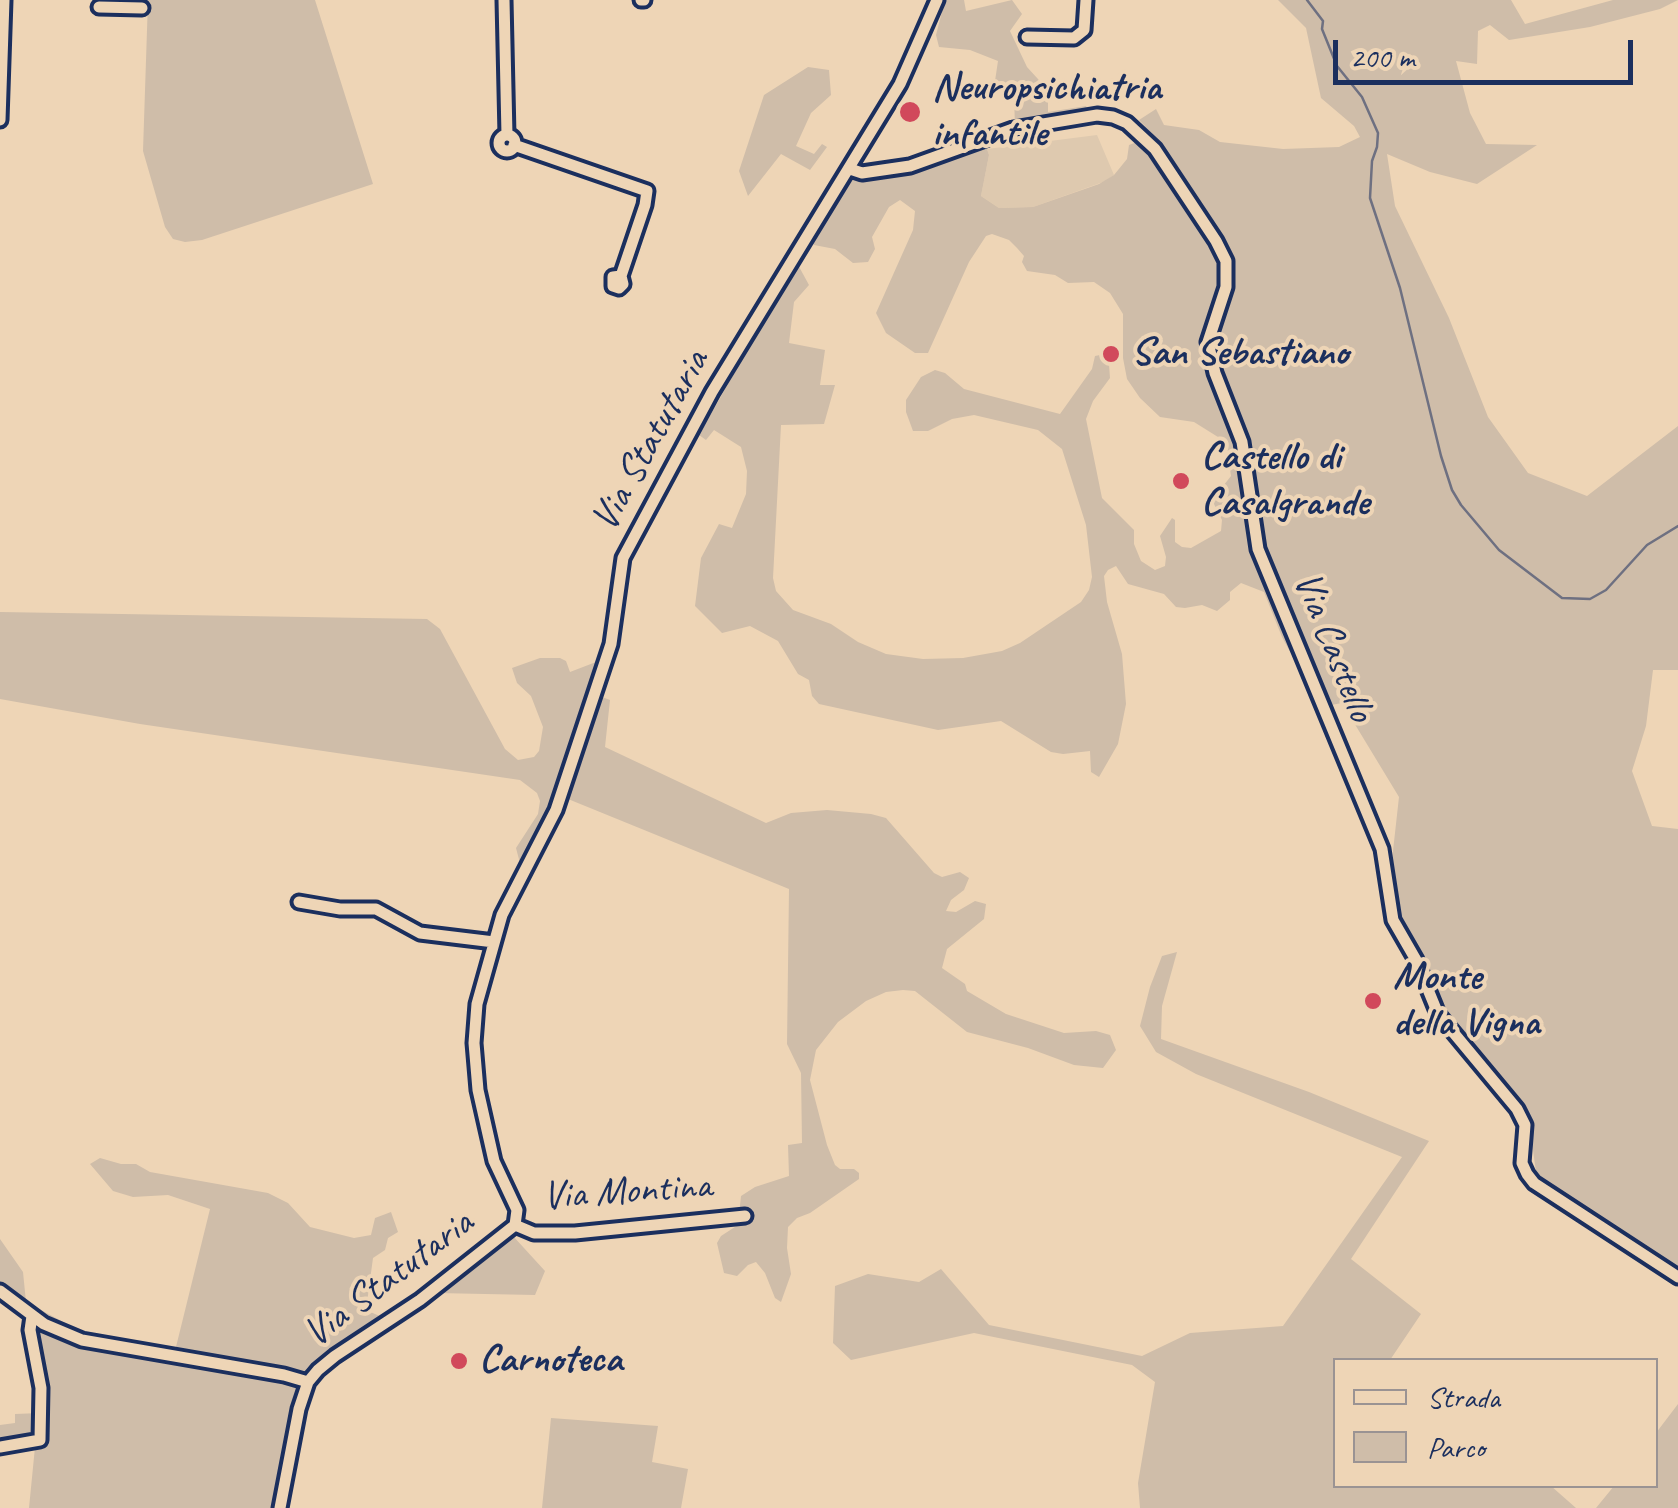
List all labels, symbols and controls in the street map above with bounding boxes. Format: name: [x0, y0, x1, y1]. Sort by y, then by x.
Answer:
scale bar: [1338, 20, 1638, 82]
text: 200 m: [1350, 38, 1415, 76]
place label: Neuropsichiatria infantile: [932, 65, 1161, 159]
marker: Neuropsichiatria infantile: [897, 99, 923, 125]
place label: San Sebastiano: [1131, 330, 1349, 378]
street label: Via Statutaria: [582, 342, 720, 540]
marker: San Sebastiano: [1100, 343, 1122, 365]
place label: Castello di Casalgrande: [1201, 434, 1369, 528]
marker: Castello di Casalgrande: [1170, 470, 1192, 492]
street label: Via Castello: [1281, 565, 1385, 729]
place label: Monte della Vigna: [1393, 954, 1540, 1048]
marker: Monte della Vigna: [1362, 990, 1384, 1012]
street label: Via Montina: [541, 1162, 713, 1222]
street label: Via Statutaria: [295, 1200, 483, 1358]
place label: Carnoteca: [479, 1337, 622, 1385]
marker: Carnoteca: [448, 1350, 470, 1372]
legend: [1333, 1358, 1658, 1488]
text: Strada: [1427, 1378, 1500, 1416]
text: Parco: [1427, 1428, 1485, 1466]

